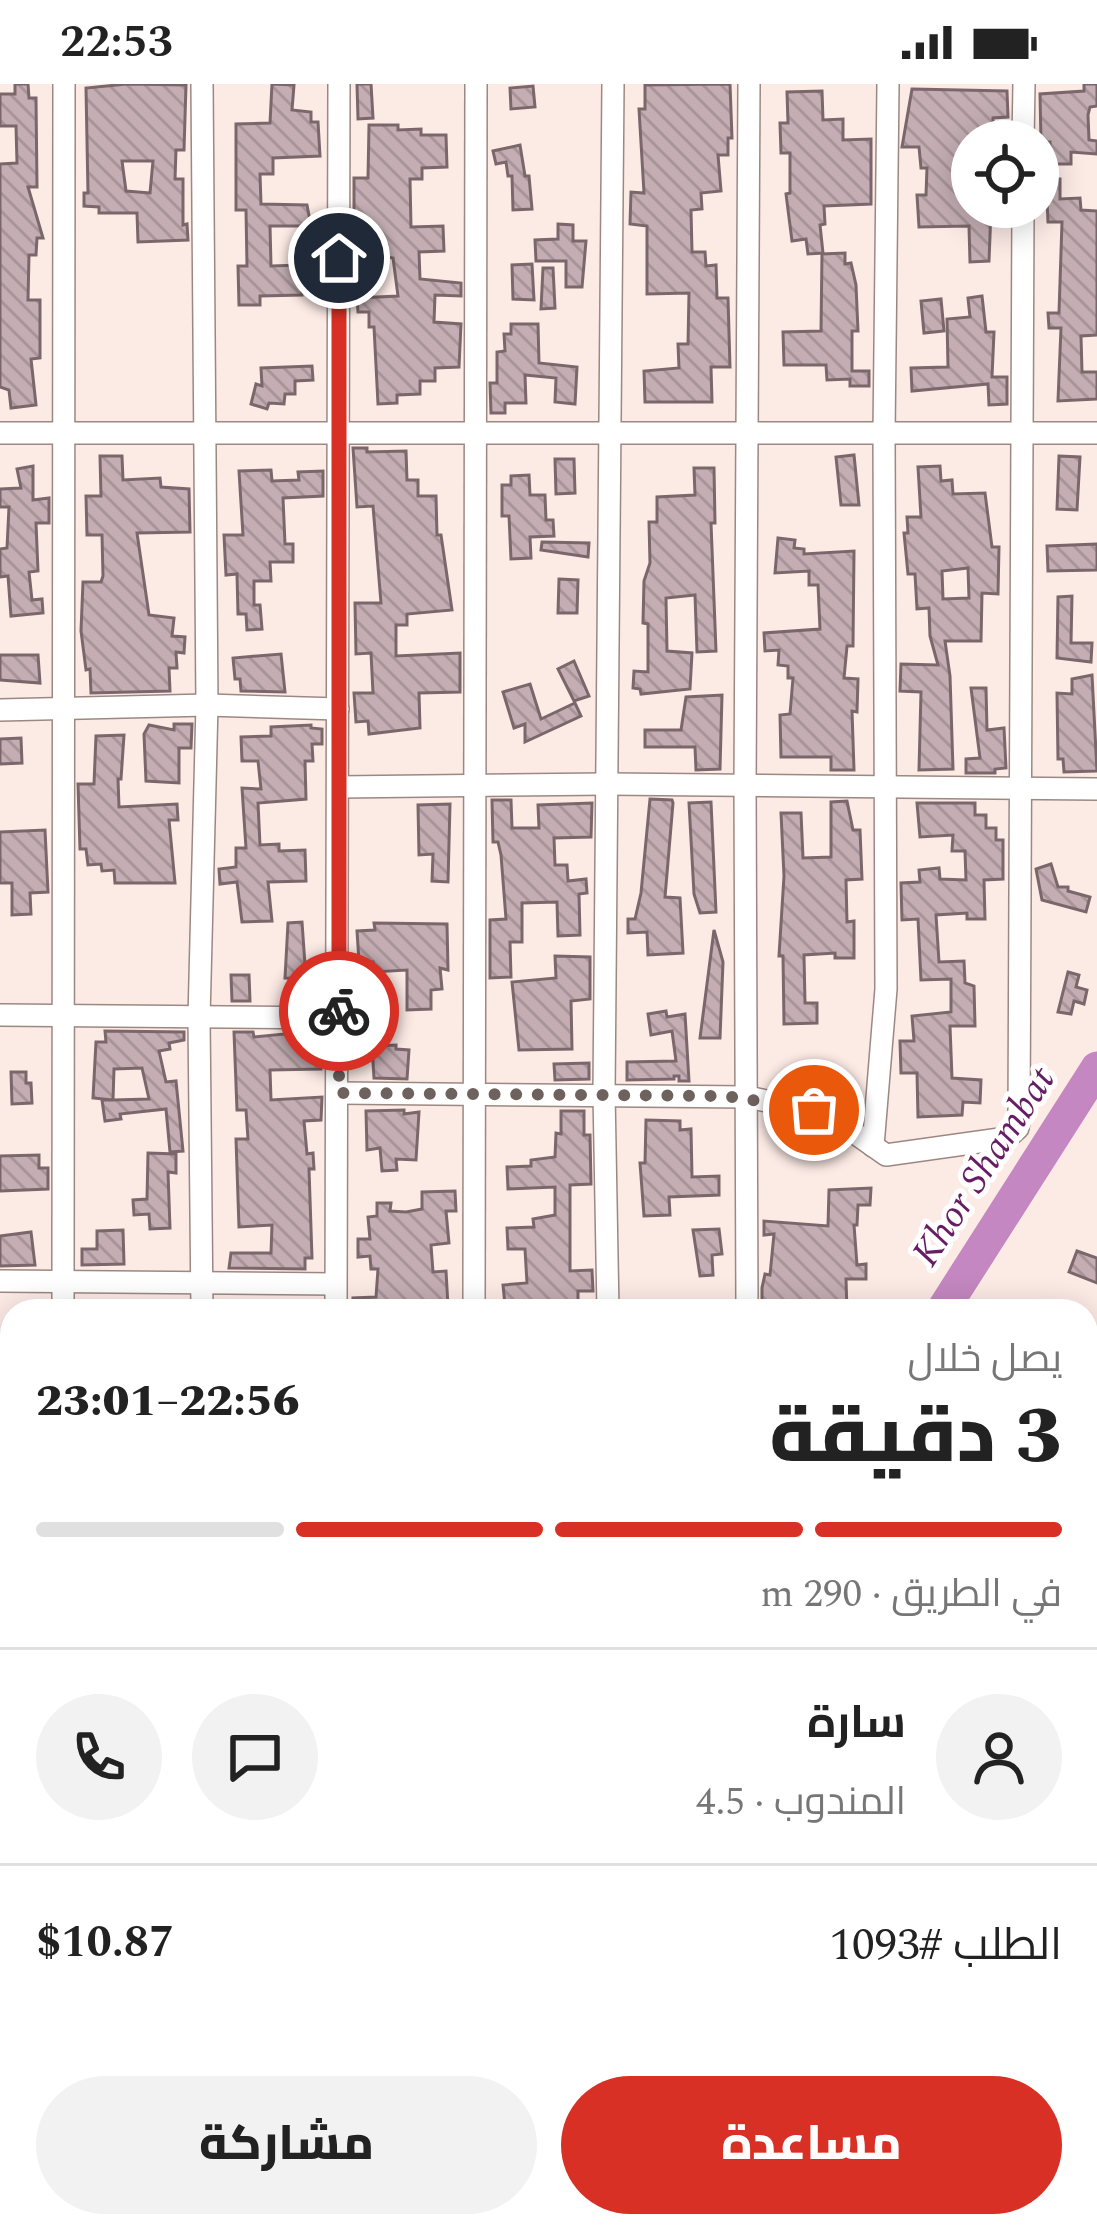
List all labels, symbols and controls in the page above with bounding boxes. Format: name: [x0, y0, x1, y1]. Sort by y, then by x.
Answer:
text: 22:53: [60, 8, 173, 77]
map controls: [951, 120, 1059, 228]
button: locate: [951, 120, 1059, 228]
pin: [288, 207, 390, 309]
icon: home: [306, 225, 372, 291]
courier: [279, 951, 399, 1071]
icon: bike: [306, 978, 372, 1044]
water label: Khor Shambat: [897, 1055, 1071, 1279]
pin: [763, 1059, 865, 1161]
icon: bag: [781, 1077, 847, 1143]
text: يصل خلال: [908, 1330, 1062, 1389]
text: 22:56–23:01: [36, 1367, 300, 1436]
text: 3 دقيقة: [769, 1378, 1062, 1497]
text: في الطريق · 290 m: [760, 1565, 1062, 1624]
text: سارة: [807, 1689, 906, 1758]
button: phone: [36, 1694, 162, 1820]
button: chat: [192, 1694, 318, 1820]
button: person: [936, 1694, 1062, 1820]
text: المندوب · 4.5: [696, 1773, 906, 1832]
text: $10.87: [36, 1908, 174, 1977]
text: الطلب #1093: [829, 1911, 1062, 1980]
button: مشاركة: [36, 2076, 537, 2214]
button: مساعدة: [561, 2076, 1062, 2214]

